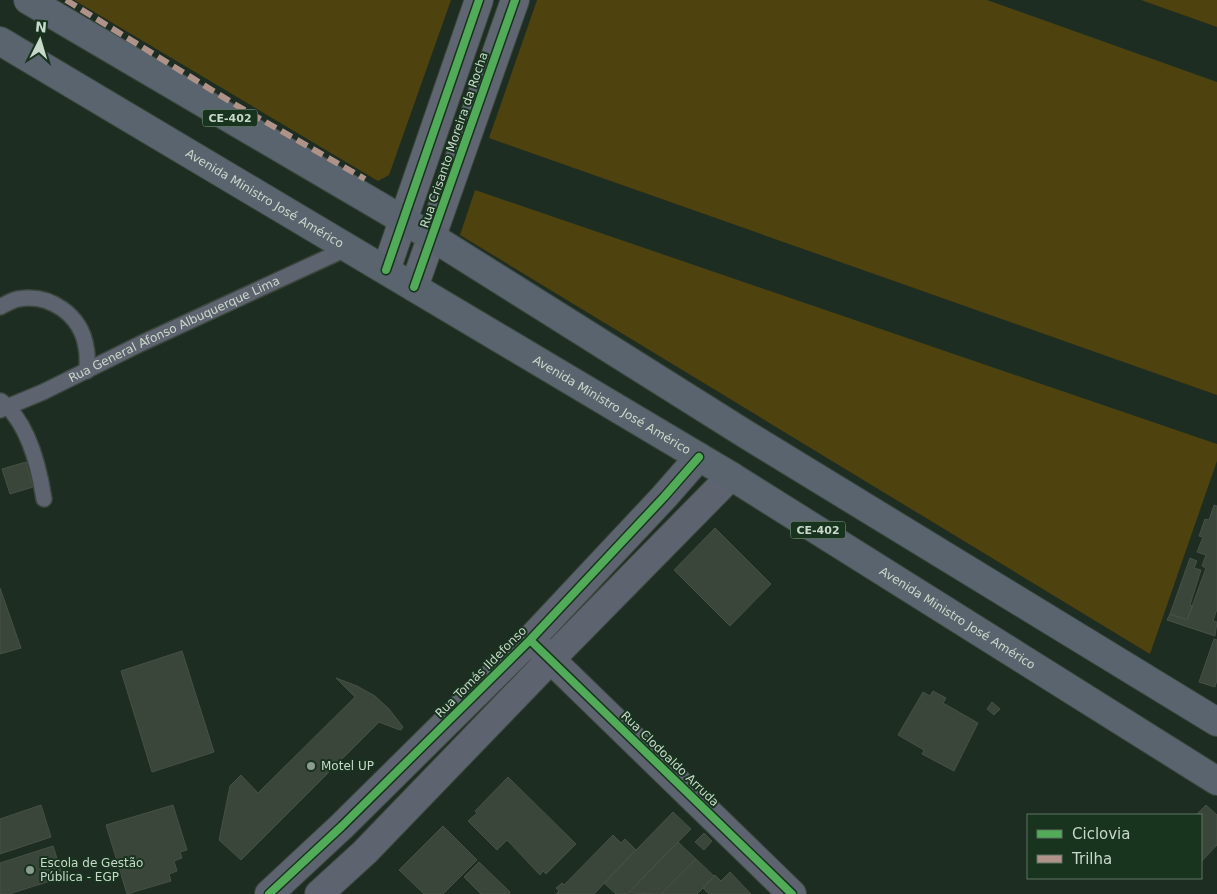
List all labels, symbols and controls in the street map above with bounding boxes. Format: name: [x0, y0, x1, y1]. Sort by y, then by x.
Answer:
north arrow: [15, 15, 65, 65]
text: N: [35, 19, 48, 36]
street label: Rua Crisanto Moreira da Rocha: [417, 50, 491, 230]
road number: CE-402: [202, 110, 258, 126]
street label: Avenida Ministro José Américo: [183, 146, 346, 251]
street label: Rua General Afonso Albuquerque Lima: [66, 273, 282, 385]
street label: Avenida Ministro José Américo: [530, 353, 693, 457]
road number: CE-402: [790, 522, 846, 538]
street label: Avenida Ministro José Américo: [877, 564, 1038, 672]
street label: Rua Tomás Ildefonso: [433, 624, 529, 720]
street label: Rua Clodoaldo Arruda: [618, 709, 722, 809]
place label: Motel UP: [321, 759, 374, 773]
marker: Motel UP: [305, 760, 317, 772]
legend: [1027, 814, 1202, 879]
text: Ciclovia: [1072, 825, 1130, 843]
text: Trilha: [1071, 850, 1112, 868]
place label: Escola de Gestão Pública - EGP: [40, 856, 143, 884]
marker: Escola de Gestão Pública - EGP: [24, 864, 36, 876]

